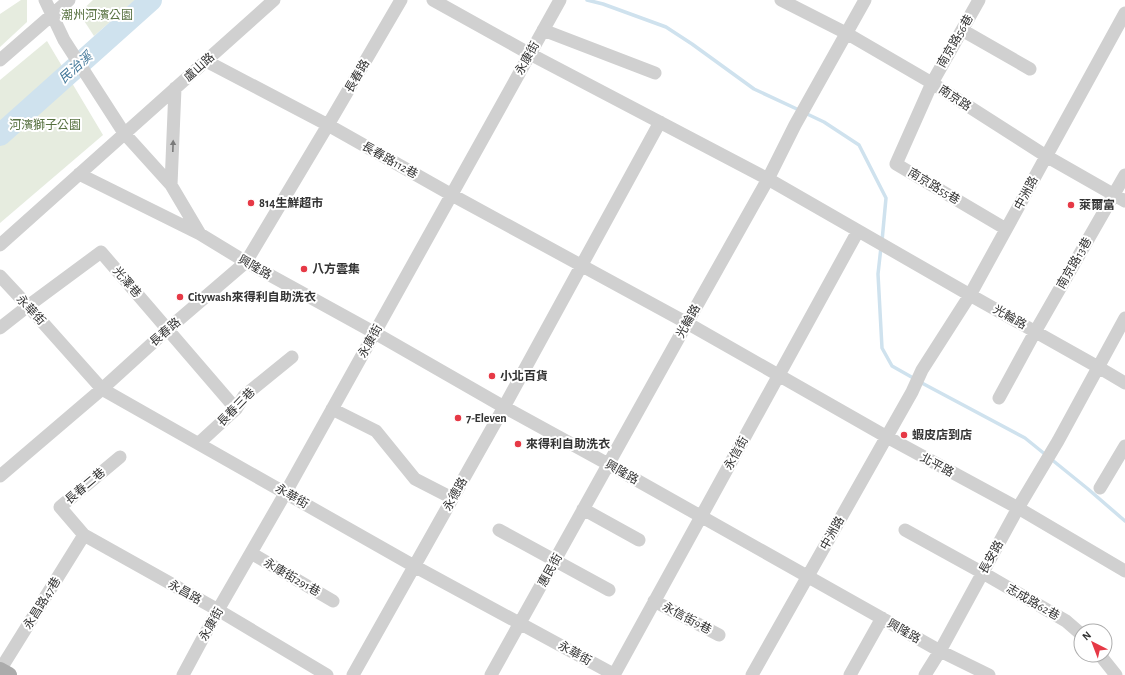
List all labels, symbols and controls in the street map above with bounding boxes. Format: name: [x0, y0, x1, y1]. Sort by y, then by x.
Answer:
park label: 潮州河濱公園: [61, 8, 133, 21]
street label: 南京路56巷: [934, 12, 975, 69]
street label: 永康街: [512, 39, 541, 77]
water label: 民治溪: [56, 48, 96, 86]
street label: 盧山路: [181, 50, 216, 84]
street label: 長春路: [342, 57, 371, 95]
street label: 南京路: [937, 82, 974, 113]
park label: 河濱獅子公園: [9, 118, 81, 131]
street label: 長春路112巷: [360, 139, 420, 180]
one-way arrow: [169, 140, 176, 152]
street label: 南京路55巷: [906, 165, 962, 206]
street label: 中洲路: [1011, 174, 1040, 212]
place label: 814生鮮超市: [259, 196, 323, 209]
marker: 814生鮮超市: [246, 198, 256, 208]
place label: 萊爾富: [1079, 198, 1115, 211]
marker: 萊爾富: [1066, 200, 1076, 210]
street label: 南京路13巷: [1054, 235, 1093, 291]
street label: 興隆路: [236, 252, 274, 281]
place label: 八方雲集: [312, 262, 360, 275]
street label: 光澤巷: [111, 264, 144, 300]
marker: 八方雲集: [299, 264, 309, 274]
place label: Citywash來得利自助洗衣: [188, 290, 316, 304]
street label: 永華街: [14, 292, 48, 327]
marker: Citywash來得利自助洗衣: [175, 292, 185, 302]
street label: 光輪路: [673, 302, 702, 340]
street label: 光輪路: [991, 302, 1029, 331]
street label: 長春路: [147, 315, 183, 348]
street label: 永康街: [355, 322, 384, 360]
place label: 小北百貨: [500, 369, 548, 382]
marker: 小北百貨: [487, 371, 497, 381]
street label: 長春三巷: [214, 385, 257, 428]
place label: 7-Eleven: [466, 412, 507, 424]
marker: 7-Eleven: [453, 413, 463, 423]
place label: 蝦皮店到店: [912, 428, 972, 441]
marker: 蝦皮店到店: [899, 430, 909, 440]
street label: 永信街: [721, 434, 750, 472]
place label: 來得利自助洗衣: [526, 437, 610, 450]
marker: 來得利自助洗衣: [513, 439, 523, 449]
street label: 北平路: [918, 450, 956, 479]
street label: 興隆路: [603, 457, 641, 486]
street label: 長春二巷: [62, 465, 107, 506]
street label: 永德路: [440, 475, 469, 513]
street label: 永華街: [273, 481, 311, 510]
street label: 中洲路: [817, 514, 846, 552]
street label: 長安路: [976, 538, 1005, 576]
street label: 惠民街: [535, 551, 564, 589]
street label: 永康街291巷: [262, 555, 323, 598]
street label: 永昌路47巷: [20, 574, 63, 631]
street label: 永昌路: [166, 577, 204, 606]
street label: 志成路62巷: [1004, 581, 1062, 622]
street label: 永信街9巷: [661, 599, 714, 636]
street label: 永康街: [196, 605, 225, 643]
street label: 興隆路: [885, 616, 923, 645]
north arrow: [1073, 623, 1113, 663]
text: N: [1080, 629, 1093, 643]
street label: 永華街: [556, 638, 594, 667]

